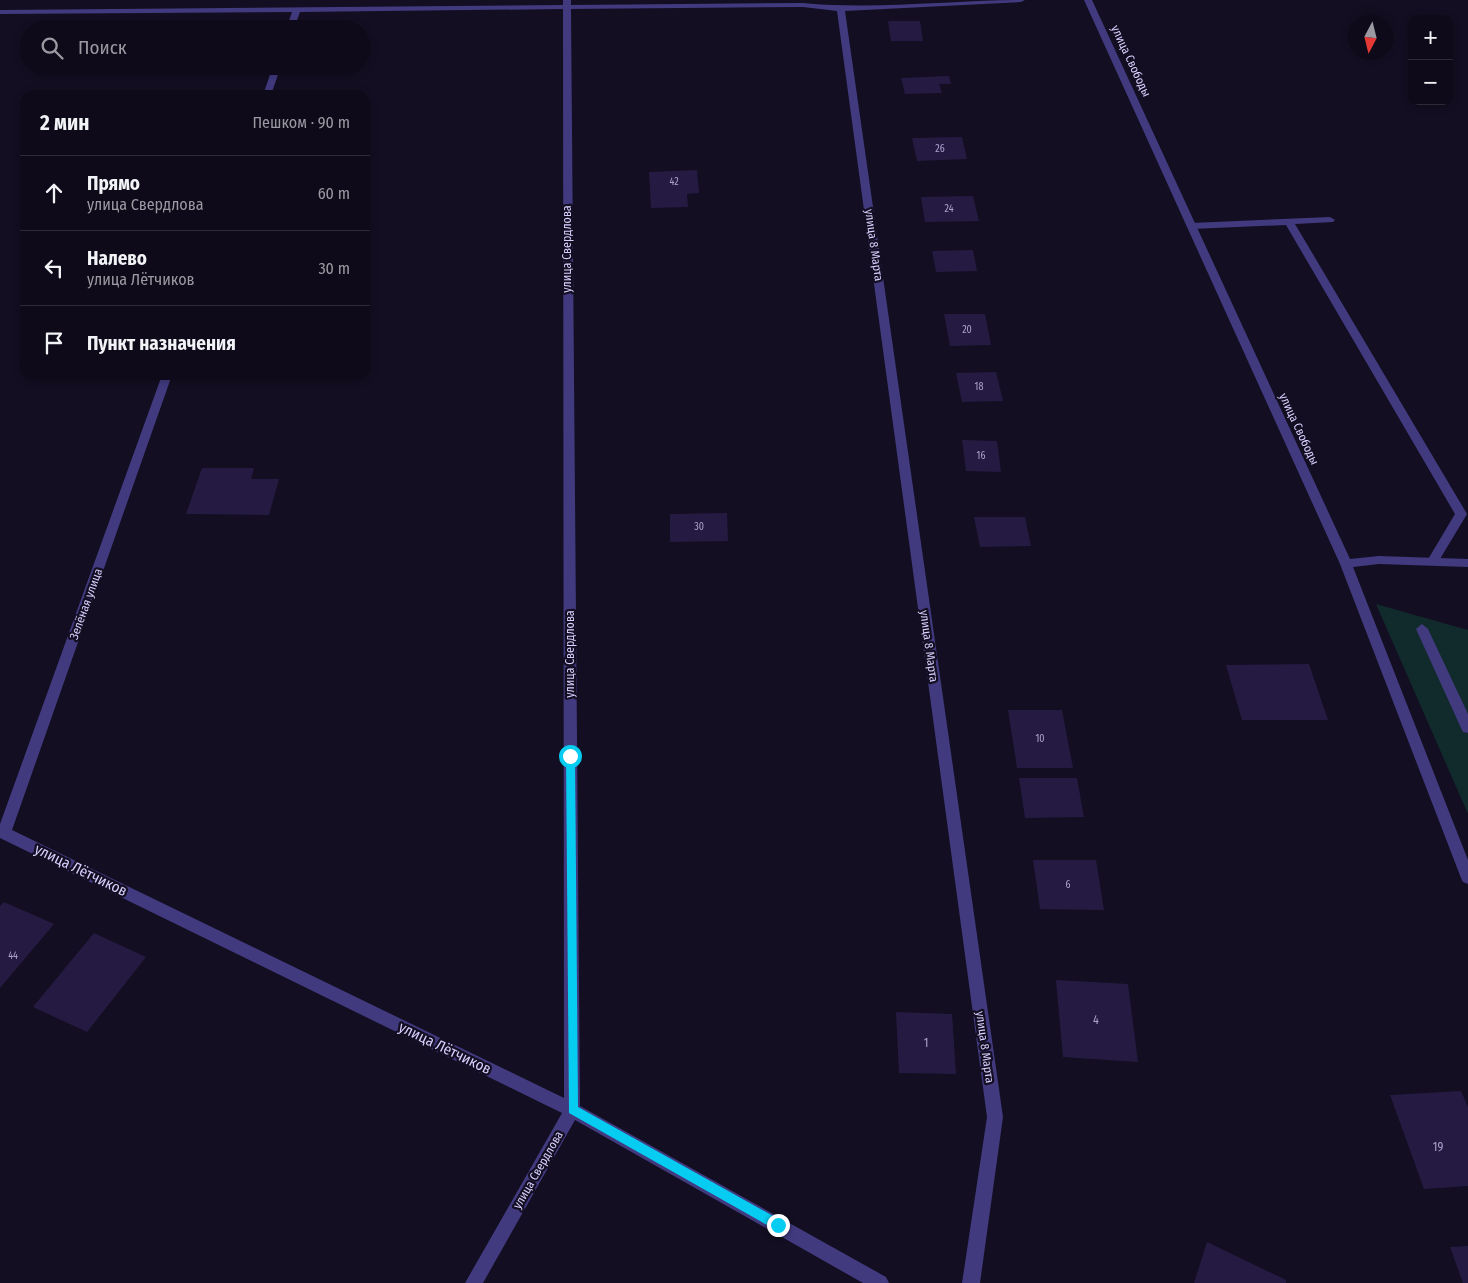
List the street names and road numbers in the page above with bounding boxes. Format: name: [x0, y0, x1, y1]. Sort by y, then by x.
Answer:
street label: улица Свободы: [1108, 23, 1154, 99]
street label: улица Свердлова: [560, 205, 574, 293]
street label: улица 8 Марта: [862, 208, 886, 282]
street label: улица Свободы: [1276, 391, 1322, 467]
street label: Зелёная улица: [67, 566, 105, 642]
street label: улица 8 Марта: [917, 609, 941, 683]
street label: улица Свердлова: [563, 610, 577, 698]
street label: улица Лётчиков: [32, 840, 130, 900]
street label: улица 8 Марта: [973, 1010, 997, 1084]
street label: улица Лётчиков: [396, 1018, 494, 1078]
street label: улица Свердлова: [510, 1129, 566, 1211]

